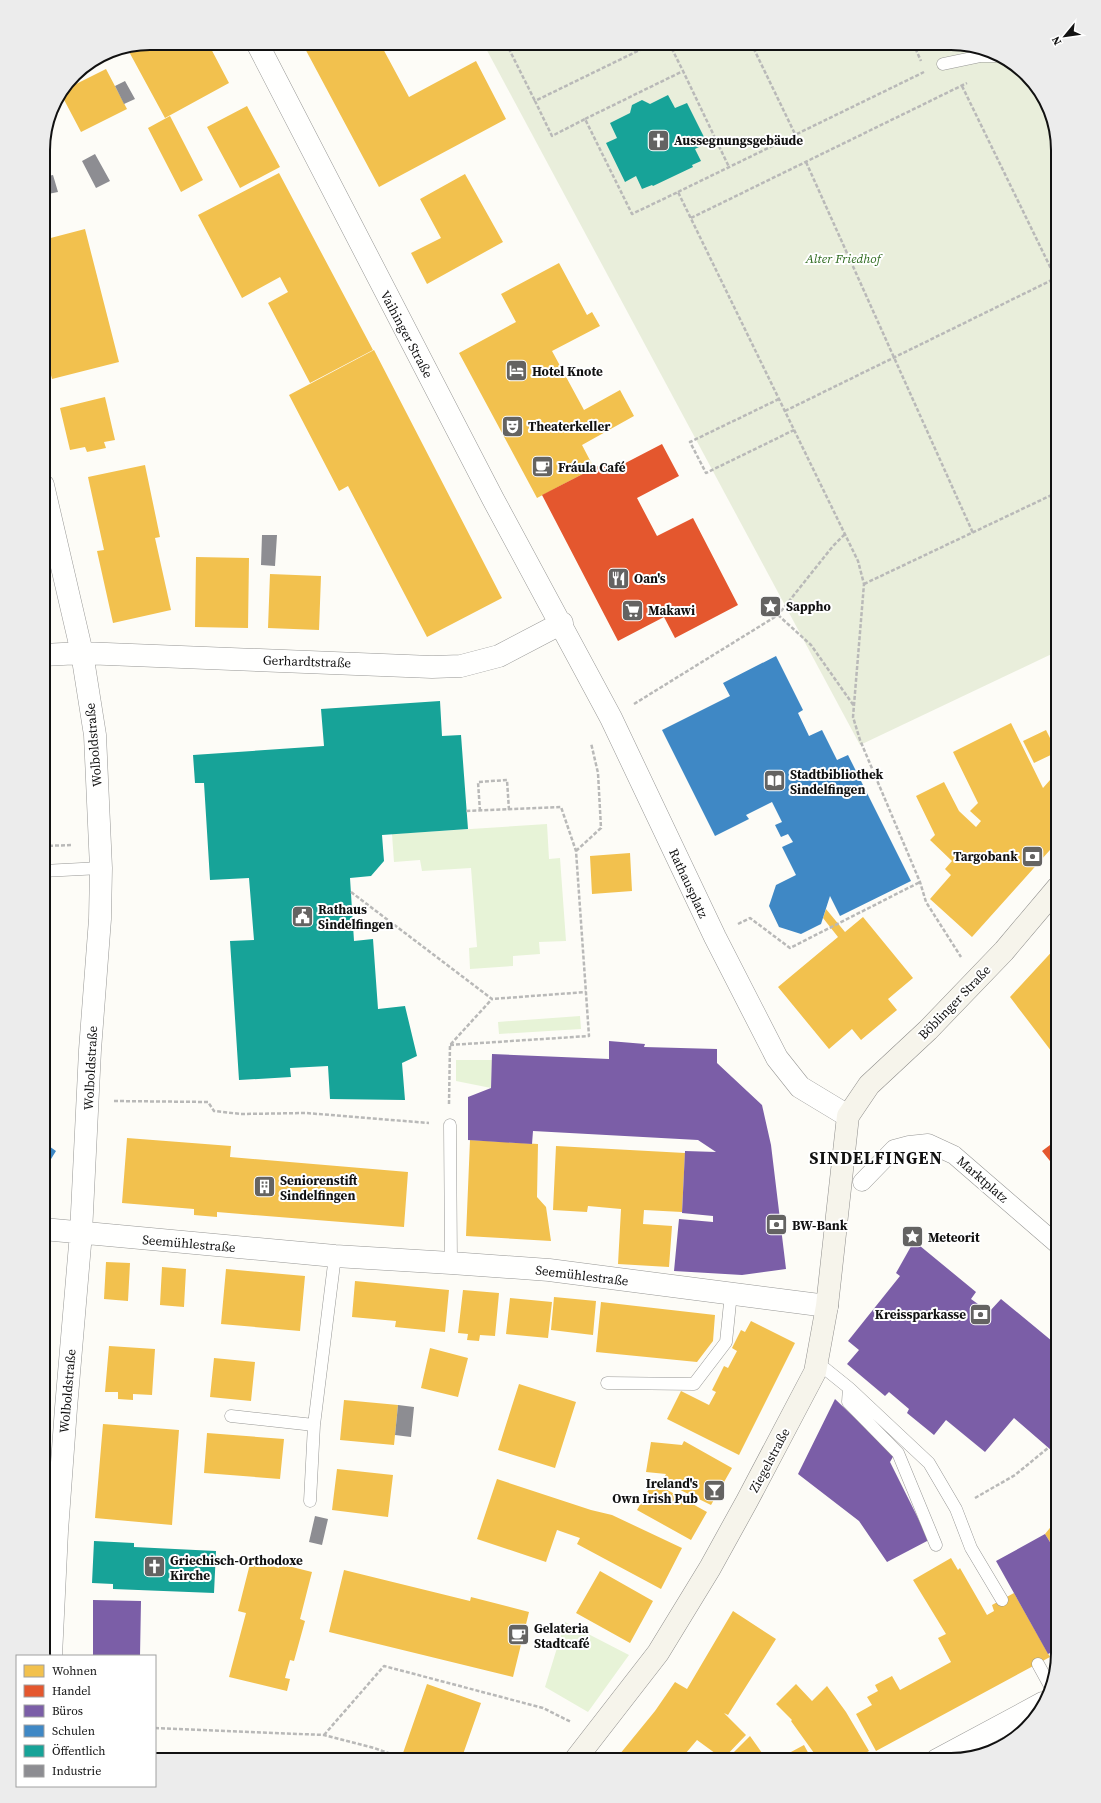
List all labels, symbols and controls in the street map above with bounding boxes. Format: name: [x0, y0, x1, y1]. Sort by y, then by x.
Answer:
north arrow: [1045, 16, 1085, 56]
text: N: [1048, 33, 1065, 48]
church icon: Aussegnungsgebäude: [645, 127, 671, 153]
place label: Aussegnungsgebäude: [674, 132, 803, 149]
park label: Alter Friedhof: [804, 250, 884, 267]
street label: Vaihinger Straße: [376, 288, 437, 381]
hotel icon: Hotel Knote: [503, 358, 529, 384]
place label: Hotel Knote: [532, 363, 603, 380]
theatre icon: Theaterkeller: [499, 413, 525, 439]
place label: Theaterkeller: [528, 418, 611, 435]
cafe icon: Fráula Café: [529, 454, 555, 480]
place label: Fráula Café: [558, 459, 626, 476]
restaurant icon: Oan's: [605, 565, 631, 591]
place label: Oan's: [634, 570, 666, 587]
place icon: Sappho: [758, 593, 784, 619]
supermarket icon: Makawi: [620, 597, 646, 623]
place label: Sappho: [786, 598, 831, 615]
place label: Makawi: [648, 602, 695, 619]
street label: Gerhardtstraße: [263, 651, 352, 672]
street label: Wolboldstraße: [81, 702, 106, 788]
place label: Stadtbibliothek Sindelfingen: [790, 766, 884, 798]
library icon: Stadtbibliothek Sindelfingen: [762, 768, 788, 794]
bank icon: Targobank: [1020, 843, 1046, 869]
street label: Rathausplatz: [665, 846, 712, 921]
place label: Targobank: [953, 848, 1018, 865]
place label: Rathaus Sindelfingen: [318, 901, 393, 933]
public building icon: Rathaus Sindelfingen: [289, 903, 315, 929]
street label: Böblinger Straße: [915, 961, 994, 1043]
street label: Wolboldstraße: [80, 1025, 101, 1111]
district label: SINDELFINGEN: [809, 1146, 943, 1170]
street label: Marktplatz: [953, 1152, 1012, 1206]
place label: Seniorenstift Sindelfingen: [280, 1172, 358, 1204]
building icon: Seniorenstift Sindelfingen: [252, 1174, 278, 1200]
bank icon: BW-Bank: [763, 1212, 789, 1238]
place label: BW-Bank: [792, 1217, 848, 1234]
place icon: Meteorit: [900, 1224, 926, 1250]
place label: Meteorit: [928, 1229, 980, 1246]
street label: Seemühlestraße: [142, 1231, 237, 1256]
street label: Seemühlestraße: [534, 1261, 630, 1290]
bank icon: Kreissparkasse: [968, 1301, 994, 1327]
place label: Kreissparkasse: [875, 1306, 966, 1323]
street label: Wolboldstraße: [55, 1348, 80, 1434]
street label: Ziegelstraße: [745, 1425, 794, 1495]
place label: Ireland's Own Irish Pub: [612, 1475, 698, 1507]
bar icon: Ireland's Own Irish Pub: [701, 1477, 727, 1503]
place label: Griechisch-Orthodoxe Kirche: [170, 1552, 303, 1584]
church icon: Griechisch-Orthodoxe Kirche: [141, 1554, 167, 1580]
place label: Gelateria Stadtcafé: [534, 1620, 590, 1652]
cafe icon: Gelateria Stadtcafé: [505, 1622, 531, 1648]
legend: [16, 1655, 156, 1787]
text: Wohnen: [52, 1663, 97, 1679]
text: Handel: [52, 1683, 91, 1699]
text: Büros: [52, 1703, 83, 1719]
text: Schulen: [52, 1723, 95, 1739]
text: Öffentlich: [52, 1743, 106, 1759]
text: Industrie: [52, 1763, 101, 1779]

